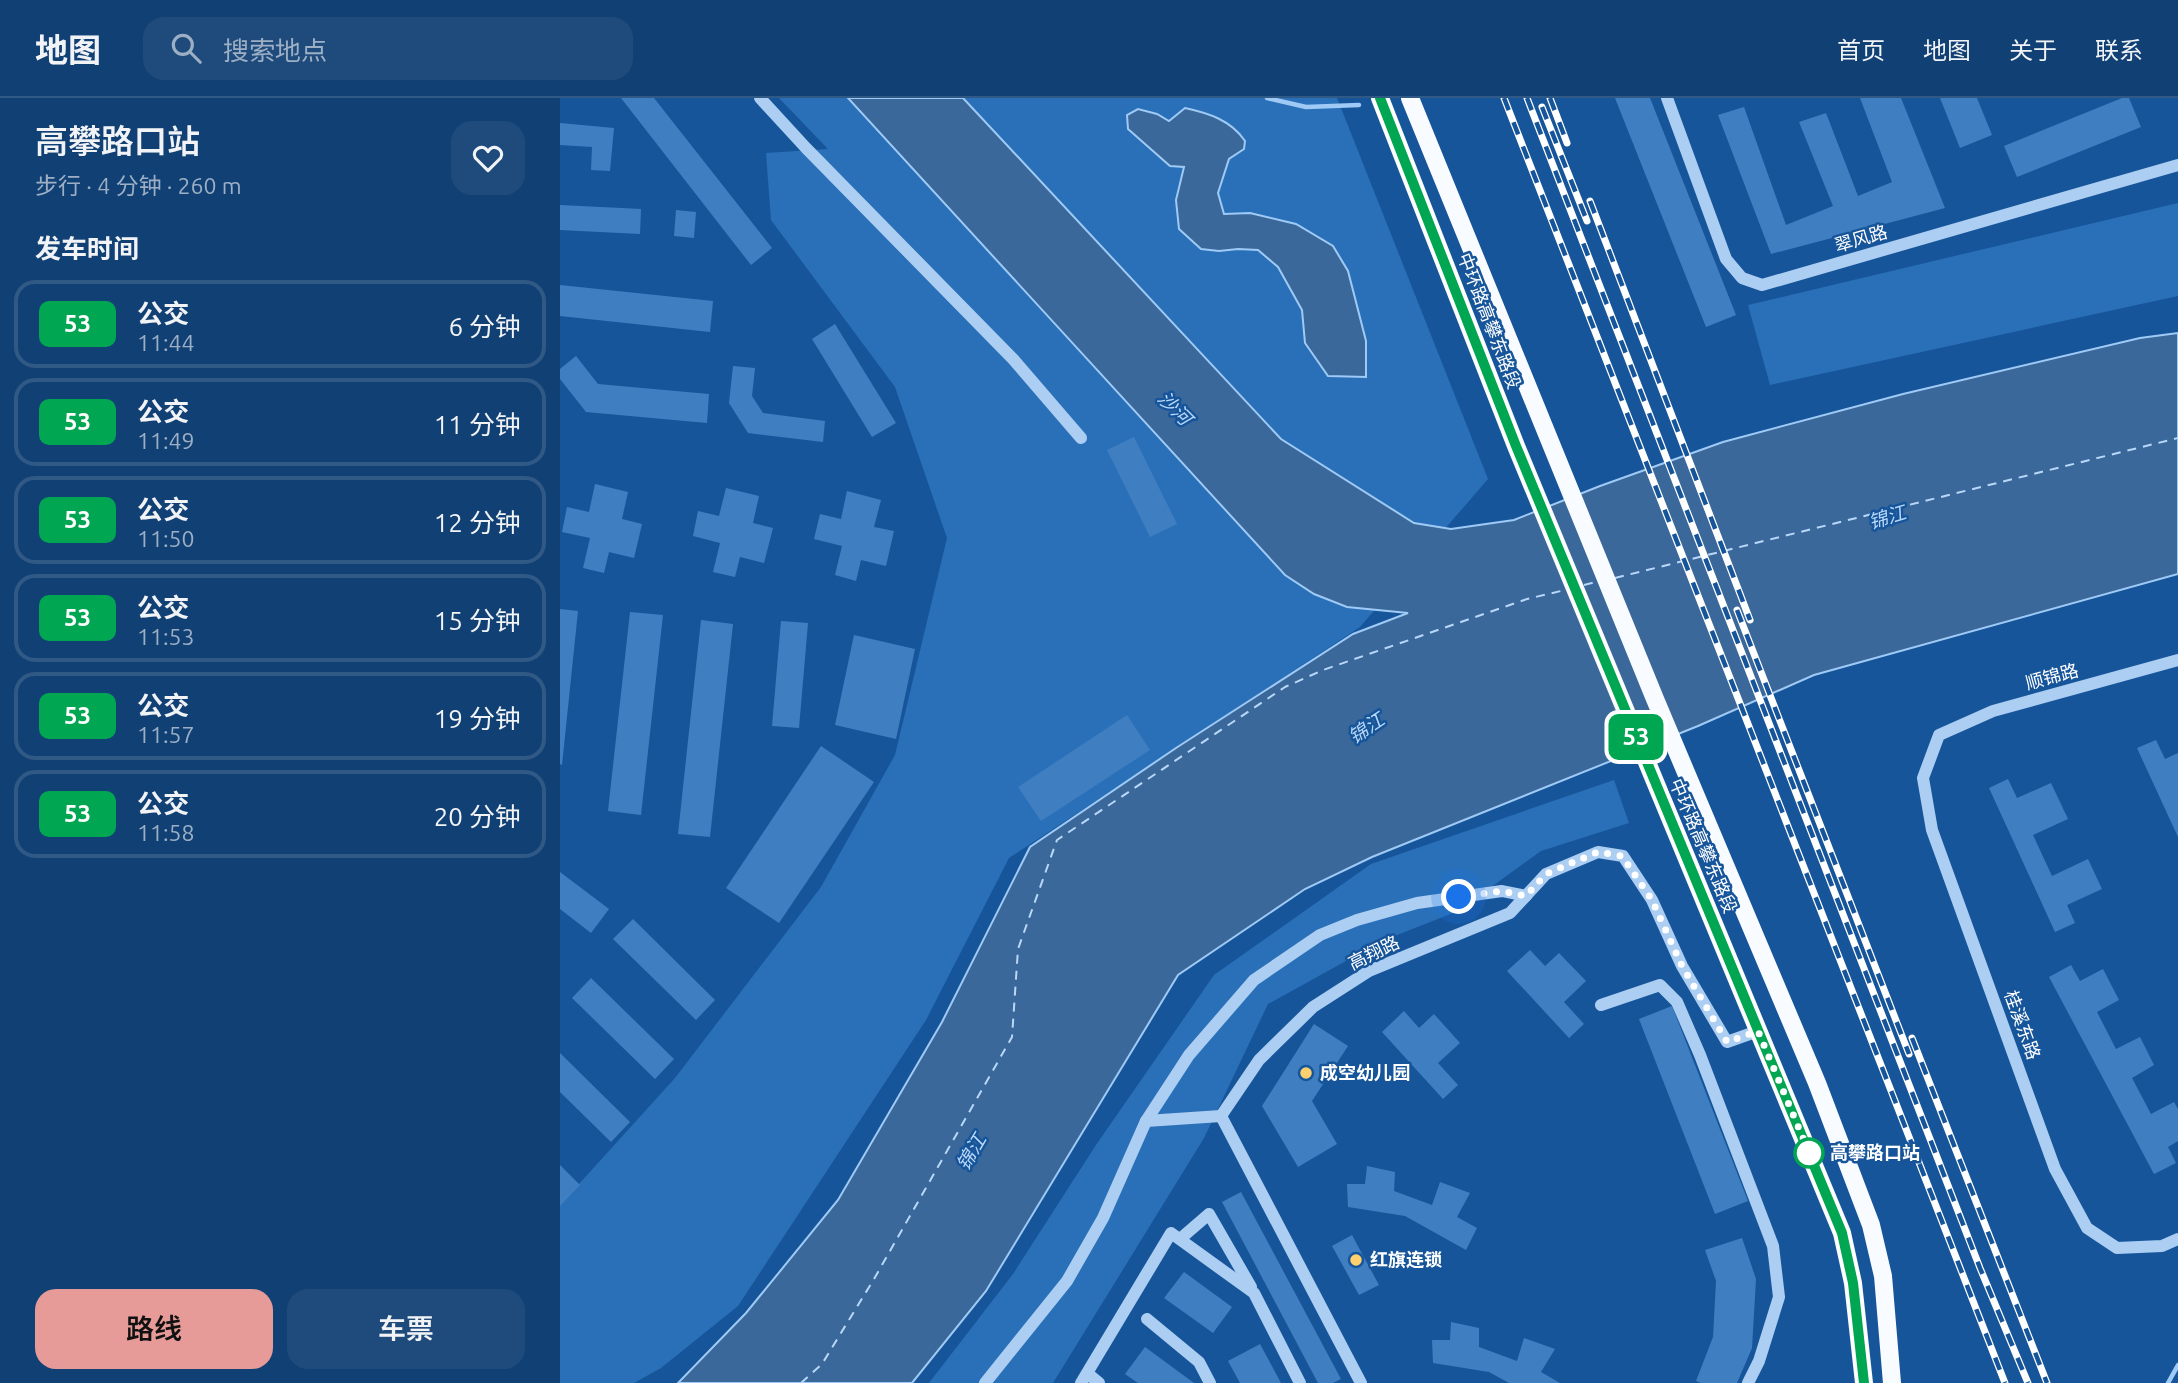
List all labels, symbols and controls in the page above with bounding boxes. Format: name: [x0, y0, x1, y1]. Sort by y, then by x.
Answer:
search box: [143, 17, 633, 80]
icon: search: [167, 29, 205, 67]
text: 地图: [35, 31, 101, 68]
text: 搜索地点: [223, 36, 327, 65]
text: 首页: [1837, 37, 1885, 64]
text: 地图: [1923, 37, 1971, 64]
text: 关于: [2009, 37, 2057, 64]
text: 联系: [2095, 37, 2143, 64]
button: heart: [451, 121, 525, 195]
text: 高攀路口站: [35, 122, 200, 159]
text: 步行 · 4 分钟 · 260 m: [35, 173, 242, 198]
street label: 翠风路: [1832, 221, 1889, 255]
text: 发车时间: [35, 234, 139, 263]
street label: 中环路高攀东路段: [1455, 250, 1525, 391]
text: 公交: [137, 299, 189, 328]
text: 53: [64, 310, 91, 337]
text: 6 分钟: [448, 312, 521, 341]
text: 11:44: [137, 330, 195, 355]
water label: 沙河: [1154, 387, 1199, 432]
text: 公交: [137, 397, 189, 426]
text: 53: [64, 408, 91, 435]
text: 11 分钟: [434, 410, 521, 439]
text: 11:49: [137, 428, 195, 453]
text: 公交: [137, 495, 189, 524]
water label: 锦江: [1866, 500, 1910, 533]
text: 53: [64, 506, 91, 533]
text: 12 分钟: [434, 508, 521, 537]
text: 11:50: [137, 526, 195, 551]
text: 公交: [137, 593, 189, 622]
text: 53: [64, 604, 91, 631]
text: 15 分钟: [434, 606, 521, 635]
text: 11:53: [137, 624, 195, 649]
street label: 顺锦路: [2023, 659, 2080, 693]
text: 公交: [137, 691, 189, 720]
text: 53: [64, 702, 91, 729]
text: 19 分钟: [434, 704, 521, 733]
water label: 锦江: [1344, 707, 1390, 748]
line badge: 53: [1604, 714, 1668, 760]
text: 11:57: [137, 722, 195, 747]
text: 53: [1622, 723, 1650, 750]
street label: 中环路高攀东路段: [1667, 775, 1741, 916]
text: 公交: [137, 789, 189, 818]
text: 53: [64, 800, 91, 827]
text: 20 分钟: [434, 802, 521, 831]
text: 11:58: [137, 820, 195, 845]
your location: [1441, 879, 1476, 914]
street label: 高翔路: [1345, 931, 1402, 973]
street label: 桂溪东路: [2001, 987, 2045, 1062]
place label: 成空幼儿园: [1320, 1062, 1410, 1082]
marker: 成空幼儿园: [1298, 1065, 1314, 1081]
water label: 锦江: [952, 1128, 991, 1174]
marker: 高攀路口站: [1794, 1138, 1824, 1168]
place label: 高攀路口站: [1830, 1142, 1920, 1162]
place label: 红旗连锁: [1370, 1249, 1442, 1269]
marker: 红旗连锁: [1348, 1252, 1364, 1268]
button: 路线: [35, 1289, 273, 1369]
button: 车票: [287, 1289, 525, 1369]

